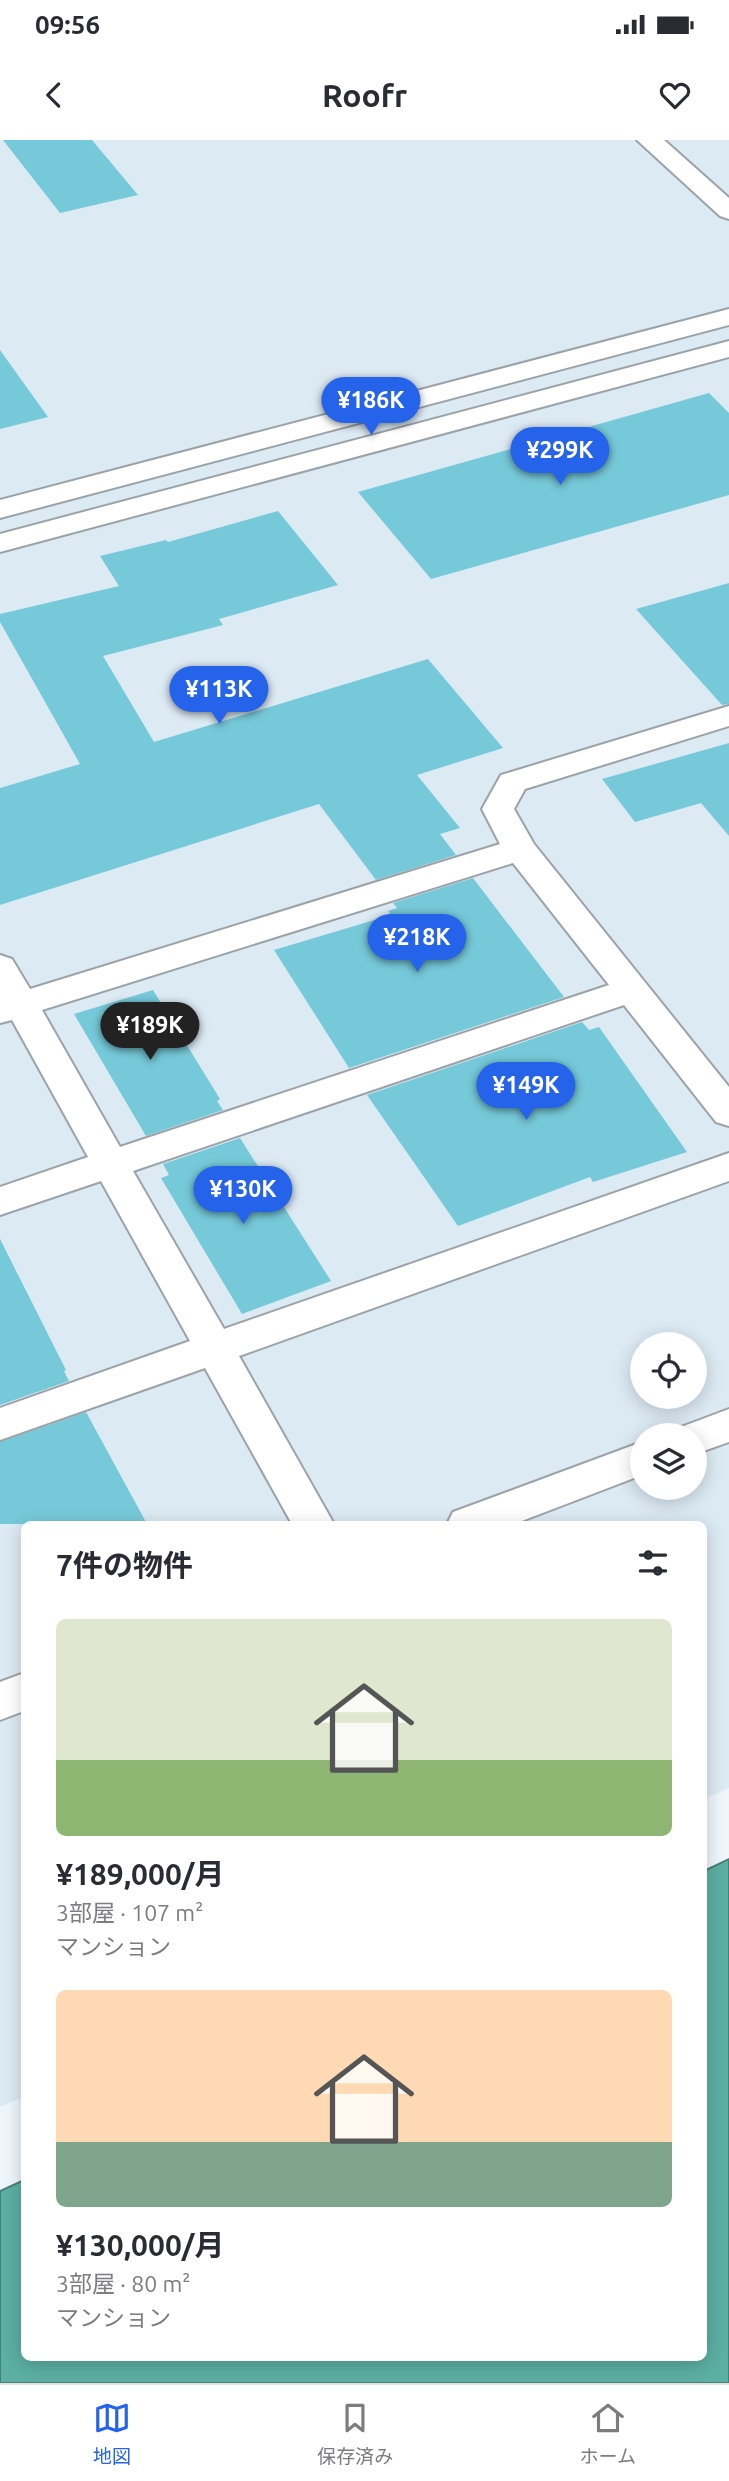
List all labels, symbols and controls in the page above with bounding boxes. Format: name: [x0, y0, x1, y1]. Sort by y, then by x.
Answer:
text: 09:56: [35, 10, 100, 39]
icon: back: [35, 76, 73, 114]
icon: heart: [656, 76, 694, 114]
text: Roofr: [322, 77, 407, 113]
pin: ¥186K: [322, 378, 420, 437]
text: ¥186K: [337, 387, 405, 412]
pin: ¥299K: [511, 428, 609, 487]
text: ¥299K: [526, 437, 594, 462]
pin: ¥113K: [170, 666, 268, 726]
text: ¥113K: [185, 676, 253, 701]
pin: ¥218K: [368, 914, 466, 974]
text: ¥218K: [383, 924, 451, 949]
pin: ¥189K: [101, 1002, 199, 1062]
text: ¥189K: [116, 1012, 184, 1037]
pin: ¥149K: [477, 1062, 575, 1122]
text: ¥149K: [492, 1072, 560, 1097]
pin: ¥130K: [194, 1166, 292, 1226]
text: ¥130K: [209, 1176, 277, 1201]
map controls: [630, 1332, 707, 1500]
button: locate: [630, 1332, 707, 1409]
button: layers: [630, 1423, 707, 1500]
icon: filters: [634, 1544, 672, 1582]
text: 7件の物件: [56, 1548, 193, 1582]
icon: home: [301, 1665, 427, 1791]
text: ¥189,000/月: [56, 1857, 224, 1891]
text: 3部屋 · 107 m²: [56, 1900, 203, 1925]
text: マンション: [56, 1934, 171, 1959]
icon: home: [301, 2036, 427, 2162]
text: ¥130,000/月: [56, 2228, 224, 2262]
text: 3部屋 · 80 m²: [56, 2271, 190, 2296]
text: マンション: [56, 2305, 171, 2330]
tab: 地図: [93, 2399, 131, 2468]
tab: 保存済み: [317, 2399, 393, 2468]
tab: ホーム: [579, 2399, 636, 2468]

